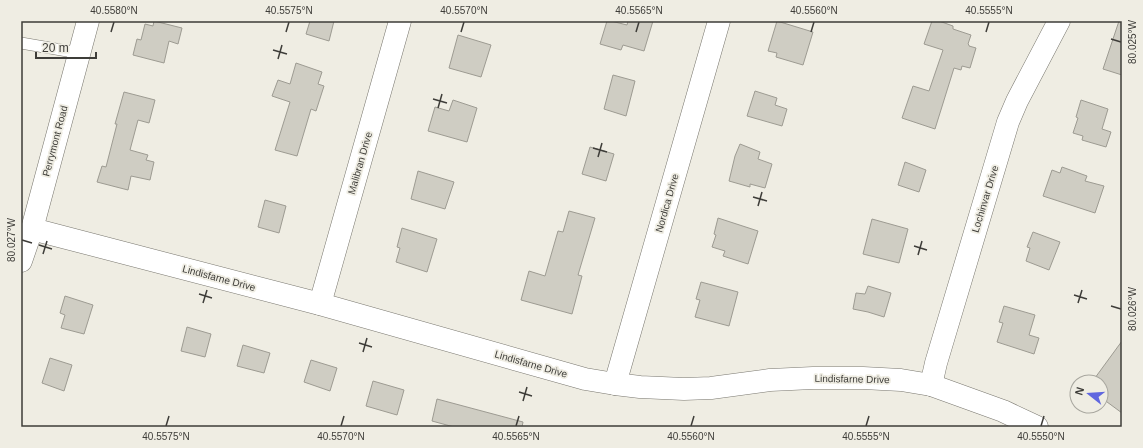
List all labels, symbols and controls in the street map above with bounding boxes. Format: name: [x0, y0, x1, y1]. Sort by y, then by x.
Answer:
text: 40.5580°N: [90, 5, 138, 16]
text: 40.5575°N: [265, 5, 313, 16]
text: 40.5570°N: [440, 5, 488, 16]
text: 40.5565°N: [615, 5, 663, 16]
text: 40.5560°N: [790, 5, 838, 16]
text: 40.5555°N: [965, 5, 1013, 16]
text: 80.025°W: [1127, 19, 1138, 64]
scale bar: [36, 34, 96, 60]
text: 20 m: [42, 41, 69, 55]
street label: Perrymont Road: [40, 104, 70, 178]
street label: Malibran Drive: [346, 130, 374, 196]
street label: Lochinvar Drive: [970, 164, 1001, 234]
street label: Nordica Drive: [653, 172, 681, 234]
text: 80.027°W: [6, 217, 17, 262]
street label: Lindisfarne Drive: [181, 263, 257, 293]
text: 80.026°W: [1127, 286, 1138, 331]
street label: Lindisfarne Drive: [493, 348, 569, 380]
street label: Lindisfarne Drive: [814, 373, 890, 385]
north arrow: [1069, 374, 1109, 414]
text: N: [1073, 385, 1086, 397]
text: 40.5575°N: [142, 431, 190, 442]
text: 40.5570°N: [317, 431, 365, 442]
text: 40.5565°N: [492, 431, 540, 442]
text: 40.5560°N: [667, 431, 715, 442]
text: 40.5555°N: [842, 431, 890, 442]
text: 40.5550°N: [1017, 431, 1065, 442]

